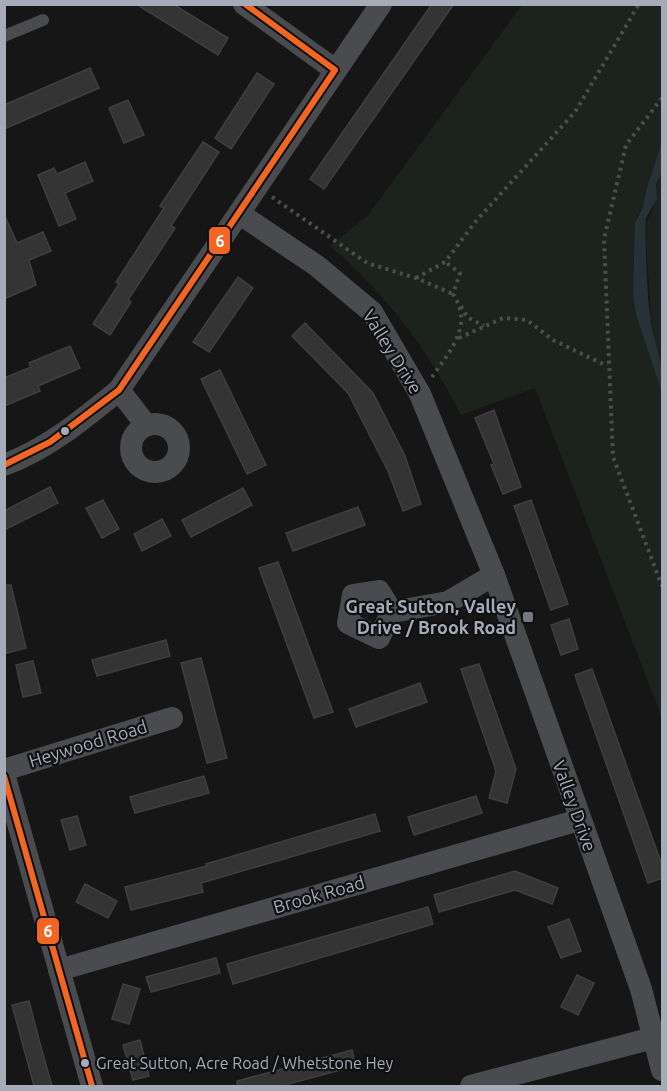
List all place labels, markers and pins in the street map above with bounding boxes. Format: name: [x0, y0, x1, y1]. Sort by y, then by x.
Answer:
unlabelled marker: [59, 425, 71, 437]
place label: Great Sutton, Valley Drive / Brook Road: [345, 596, 516, 637]
marker: Great Sutton, Valley Drive / Brook Road: [521, 610, 535, 624]
place label: Great Sutton, Acre Road / Whetstone Hey: [96, 1054, 394, 1072]
marker: Great Sutton, Acre Road / Whetstone Hey: [79, 1057, 91, 1069]

